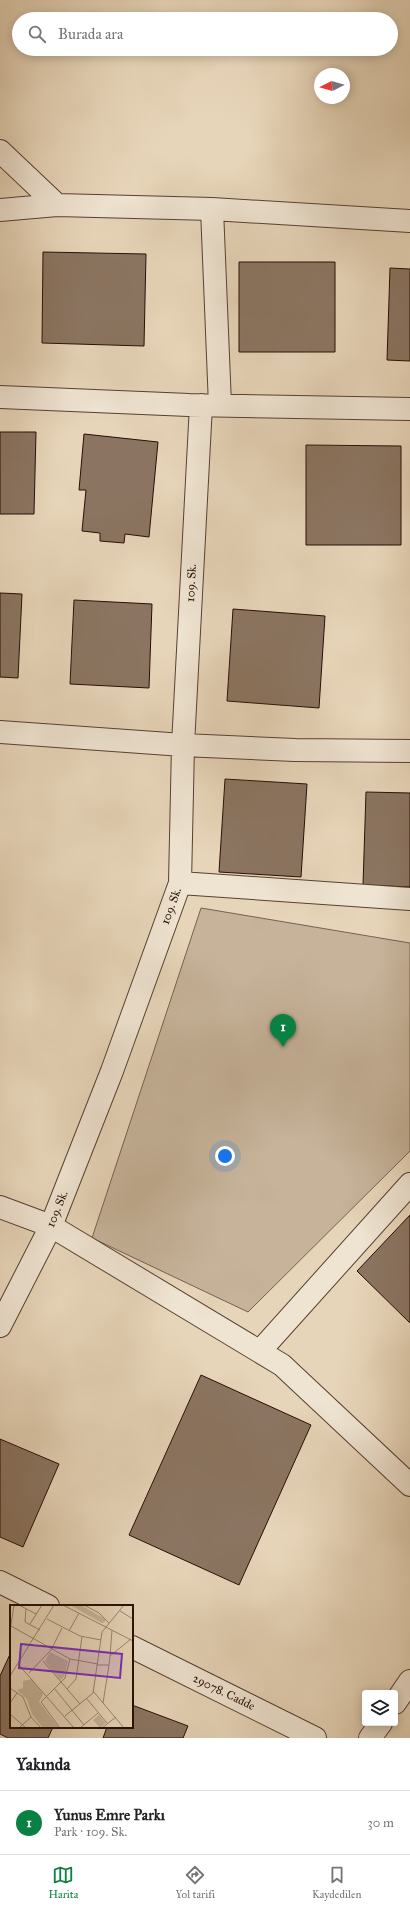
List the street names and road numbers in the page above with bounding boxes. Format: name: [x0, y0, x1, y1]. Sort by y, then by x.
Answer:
street label: 109. Sk.: [183, 564, 199, 602]
street label: 109. Sk.: [158, 886, 184, 926]
street label: 109. Sk.: [43, 1189, 71, 1229]
street label: 29078. Cadde: [191, 1671, 257, 1713]

